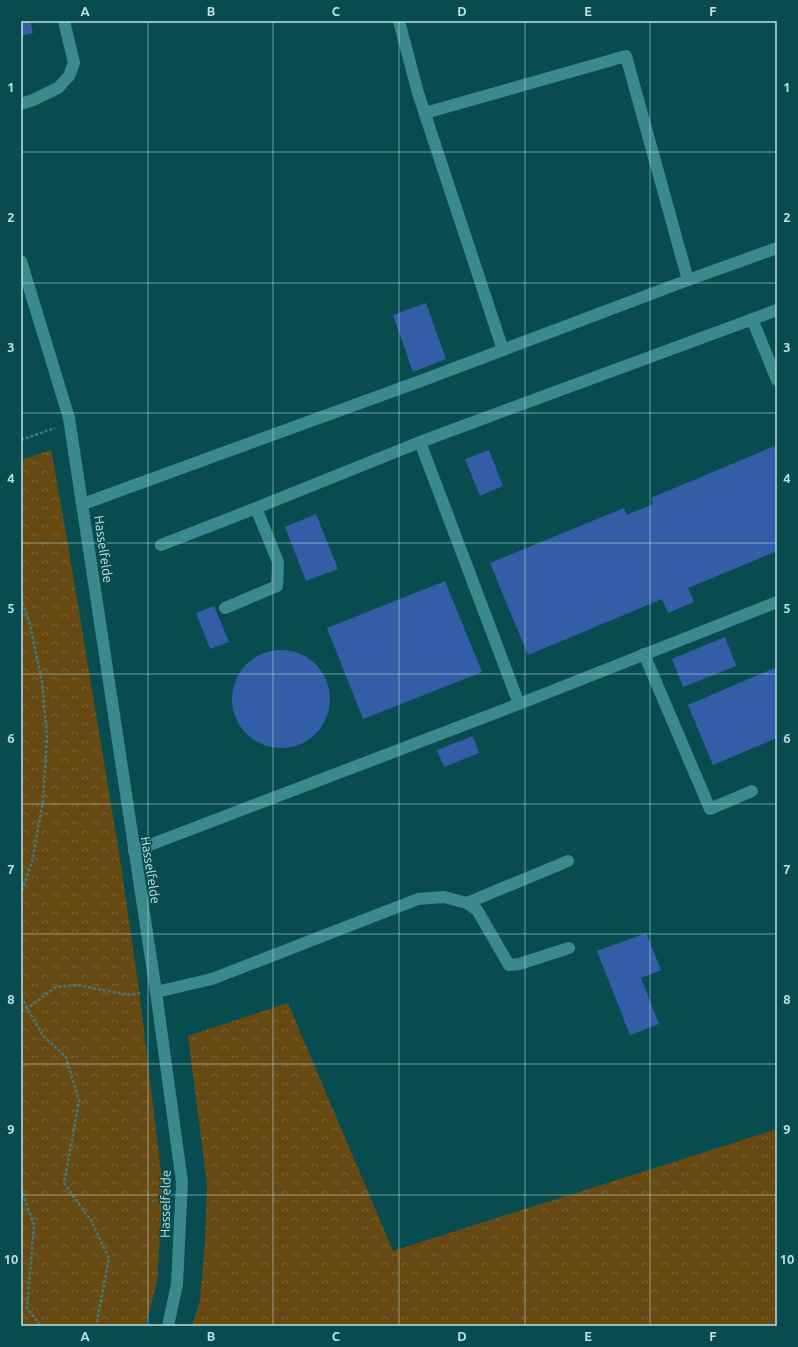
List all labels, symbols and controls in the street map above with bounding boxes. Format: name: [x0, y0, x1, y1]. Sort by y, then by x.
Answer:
text: A: [80, 4, 90, 18]
text: B: [207, 4, 216, 18]
text: C: [332, 4, 341, 18]
text: D: [457, 4, 467, 18]
text: E: [584, 4, 592, 18]
text: F: [709, 4, 717, 18]
text: 1: [7, 80, 15, 94]
text: 1: [783, 80, 791, 94]
text: 2: [7, 210, 15, 224]
text: 2: [783, 210, 791, 224]
text: 3: [7, 340, 15, 354]
text: 3: [783, 340, 791, 354]
text: 4: [7, 471, 15, 485]
text: 4: [783, 471, 791, 485]
street label: Hasselfelde: [92, 514, 116, 584]
text: 5: [7, 601, 15, 615]
text: 5: [783, 601, 791, 615]
text: 6: [7, 731, 15, 745]
text: 6: [783, 731, 791, 745]
street label: Hasselfelde: [139, 835, 163, 905]
text: 7: [7, 862, 15, 876]
text: 7: [783, 862, 791, 876]
text: 8: [7, 992, 15, 1006]
text: 8: [783, 992, 791, 1006]
text: 9: [7, 1122, 15, 1136]
text: 9: [783, 1122, 791, 1136]
street label: Hasselfelde: [157, 1170, 173, 1238]
text: 10: [4, 1252, 18, 1266]
text: 10: [780, 1252, 794, 1266]
text: A: [80, 1329, 90, 1343]
text: B: [207, 1329, 216, 1343]
text: C: [332, 1329, 341, 1343]
text: D: [457, 1329, 467, 1343]
text: E: [584, 1329, 592, 1343]
text: F: [709, 1329, 717, 1343]

